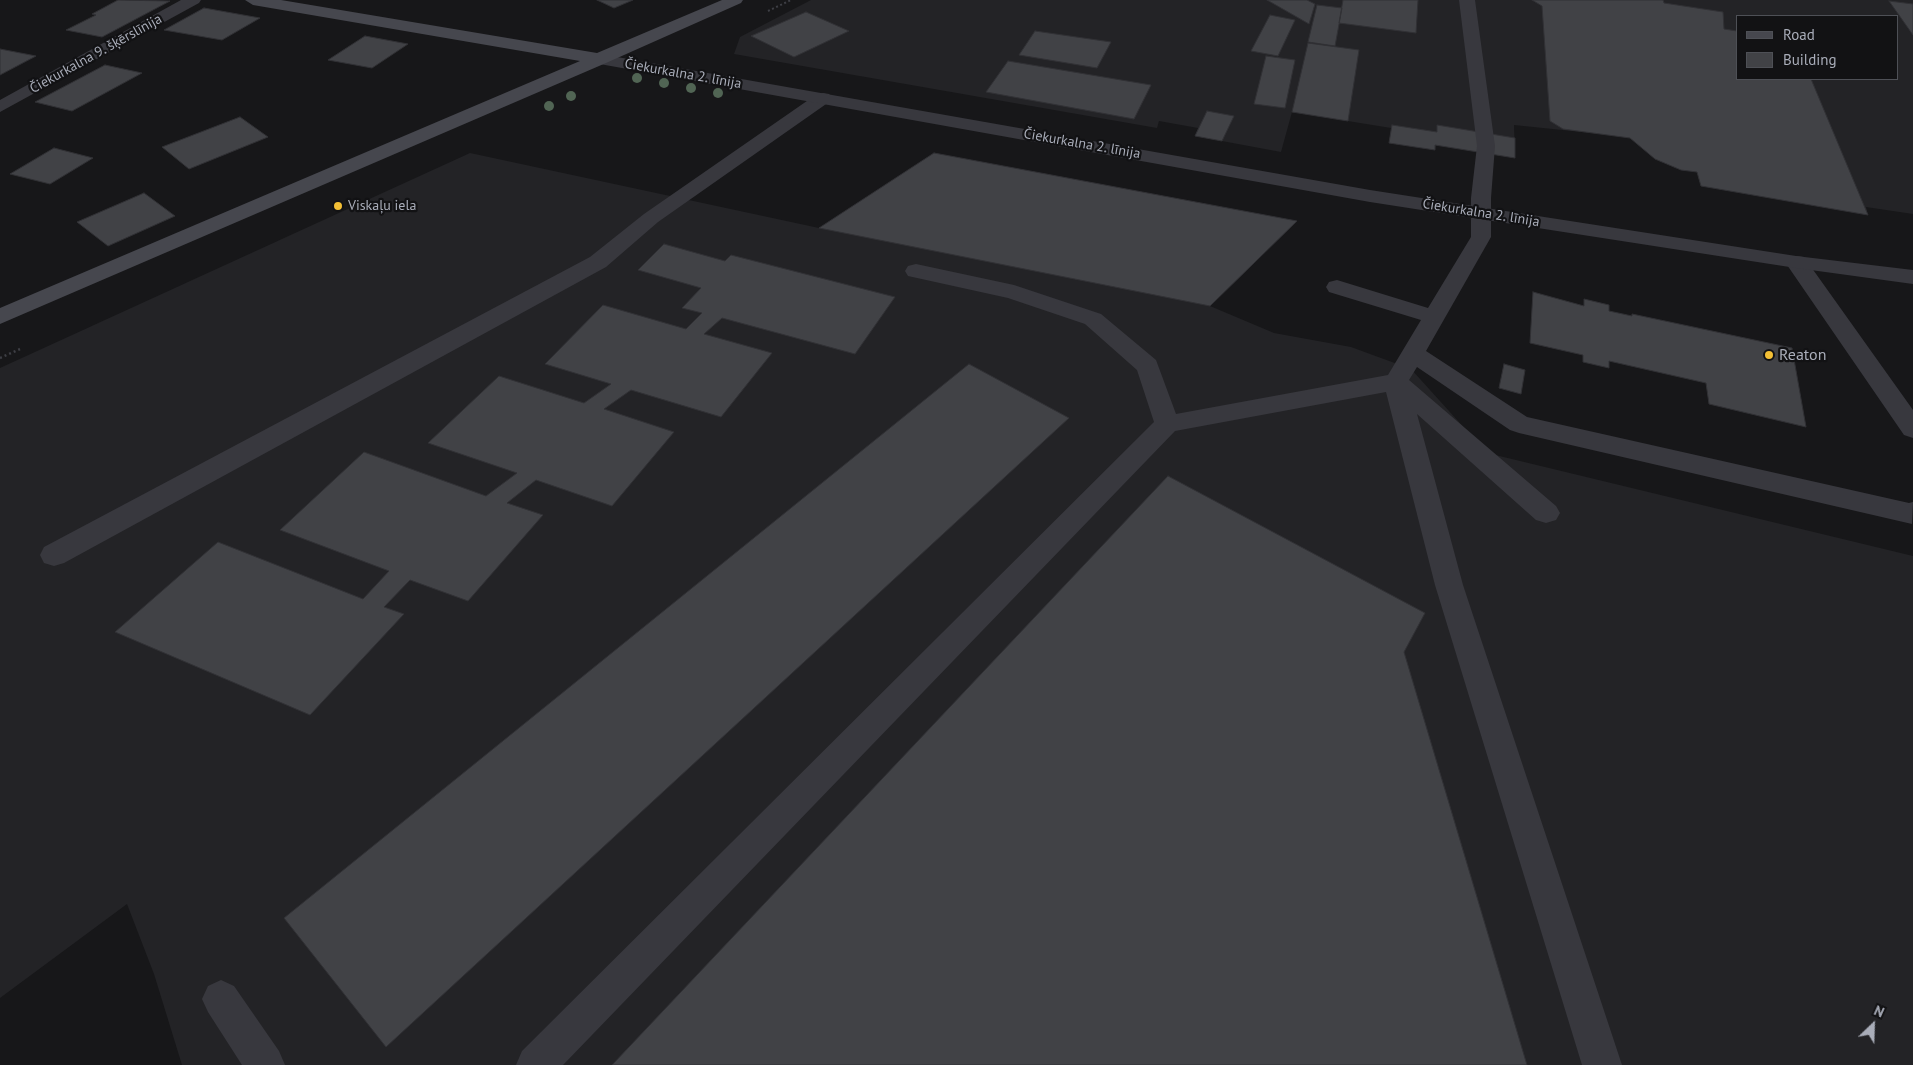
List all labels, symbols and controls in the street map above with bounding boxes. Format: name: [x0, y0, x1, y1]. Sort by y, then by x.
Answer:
street label: Čiekurkalna 9. šķērslīnija: [27, 11, 165, 97]
legend: [1736, 15, 1898, 80]
text: Road: [1783, 25, 1815, 44]
text: Building: [1783, 50, 1837, 69]
street label: Čiekurkalna 2. līnija: [623, 55, 743, 93]
street label: Čiekurkalna 2. līnija: [1022, 125, 1142, 163]
street label: Čiekurkalna 2. līnija: [1421, 195, 1541, 231]
place label: Viskaļu iela: [348, 198, 417, 214]
marker: Viskaļu iela: [332, 200, 344, 212]
place label: Reaton: [1779, 345, 1826, 365]
marker: Reaton: [1763, 349, 1775, 361]
north arrow: [1848, 1000, 1898, 1050]
text: N: [1871, 1001, 1887, 1021]

